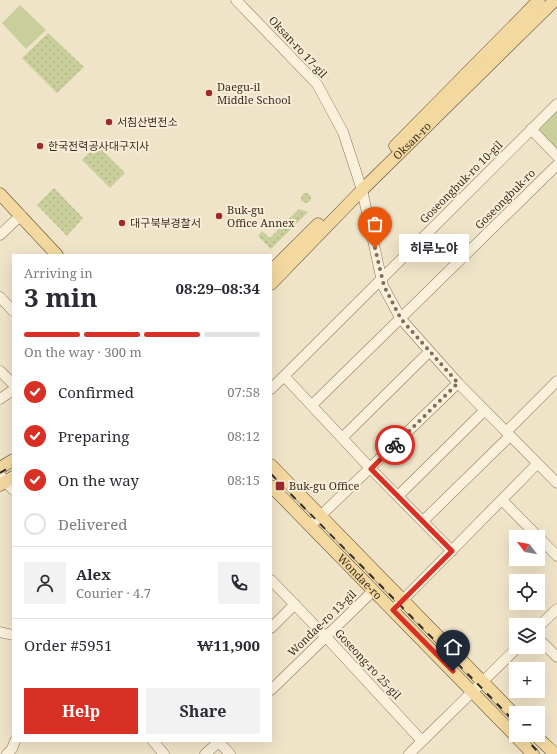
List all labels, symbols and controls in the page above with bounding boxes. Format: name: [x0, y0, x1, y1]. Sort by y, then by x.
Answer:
street label: Oksan-ro 17-gil: [266, 13, 331, 81]
place label: Daegu-il Middle School: [217, 79, 292, 107]
marker: Daegu-il Middle School: [204, 88, 214, 98]
place label: 서침산변전소: [117, 114, 178, 129]
marker: 서침산변전소: [104, 117, 114, 127]
street label: Oksan-ro: [389, 118, 434, 163]
place label: 한국전력공사대구지사: [48, 138, 149, 153]
street label: Goseongbuk-ro 10-gil: [417, 138, 505, 226]
marker: 한국전력공사대구지사: [35, 141, 45, 151]
street label: Goseongbuk-ro: [472, 166, 538, 232]
place label: Buk-gu Office Annex: [227, 202, 295, 230]
pin: [358, 207, 392, 248]
marker: Buk-gu Office Annex: [214, 211, 224, 221]
icon: bag: [364, 213, 386, 235]
place label: 대구북부경찰서: [130, 215, 201, 230]
marker: 대구북부경찰서: [117, 218, 127, 228]
callout: 히루노야: [399, 234, 469, 262]
text: 히루노야: [410, 239, 458, 257]
text: Arriving in: [24, 264, 93, 282]
text: 08:29–08:34: [176, 278, 260, 298]
text: 3 min: [24, 279, 98, 315]
text: On the way · 300 m: [24, 343, 142, 361]
icon: check: [24, 381, 46, 403]
text: Confirmed: [58, 382, 134, 402]
text: 07:58: [227, 383, 260, 401]
icon: check: [24, 425, 46, 447]
courier: [375, 425, 415, 465]
text: Preparing: [58, 426, 129, 446]
text: 08:12: [227, 427, 260, 445]
icon: bike: [384, 434, 406, 456]
icon: check: [24, 469, 46, 491]
text: On the way: [58, 470, 139, 490]
text: 08:15: [227, 471, 260, 489]
place label: Buk-gu Office: [289, 478, 359, 493]
marker: Buk-gu Office: [274, 480, 286, 492]
text: Delivered: [58, 514, 127, 534]
north arrow: [509, 530, 545, 566]
map controls: [509, 530, 545, 742]
street label: Wondae-ro: [334, 550, 386, 602]
button: person: [24, 562, 66, 604]
button: phone: [218, 562, 260, 604]
text: Alex: [76, 564, 111, 584]
button: locate: [509, 574, 545, 610]
text: Courier · 4.7: [76, 584, 151, 602]
street label: Wondae-ro 13-gil: [284, 586, 359, 659]
button: layers: [509, 618, 545, 654]
street label: Goseong-ro 25-gil: [332, 625, 405, 702]
pin: [436, 630, 470, 671]
text: Order #5951: [24, 635, 112, 655]
text: ₩11,900: [197, 635, 260, 655]
icon: home: [442, 636, 464, 658]
button: +: [509, 662, 545, 698]
button: Help: [24, 688, 138, 734]
button: Share: [146, 688, 260, 734]
button: −: [509, 706, 545, 742]

